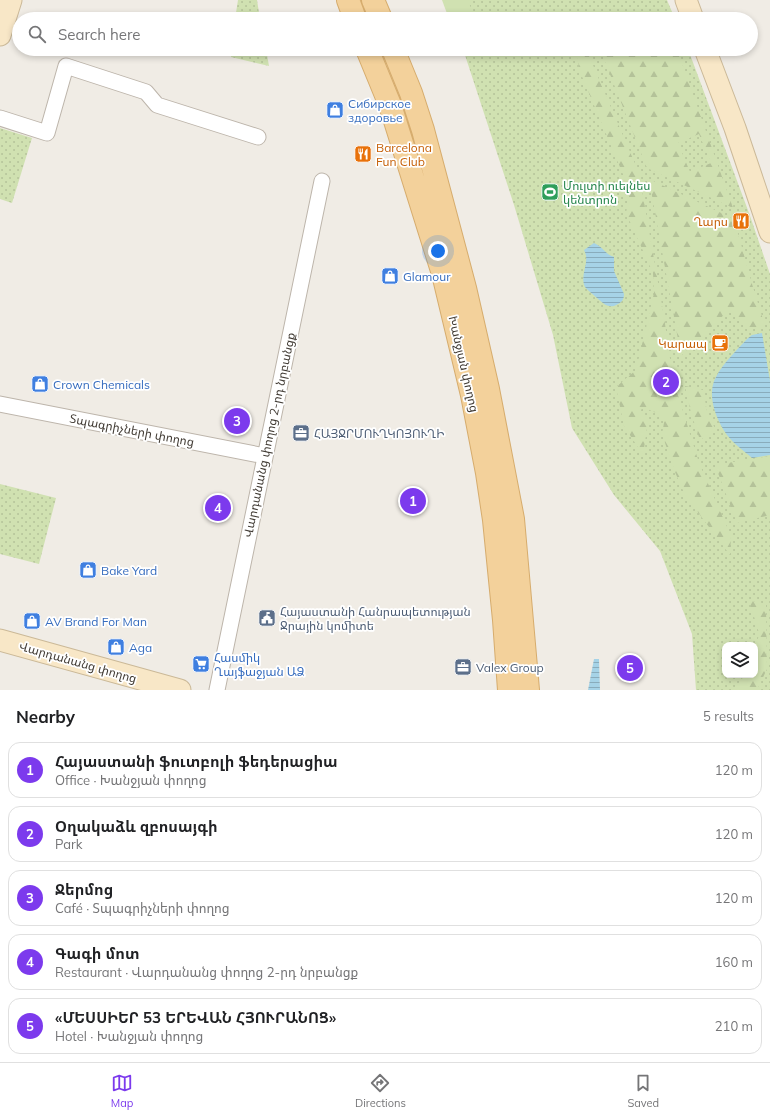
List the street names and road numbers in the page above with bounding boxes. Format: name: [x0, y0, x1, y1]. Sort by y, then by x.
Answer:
street label: Խանջյան փողոց: [446, 314, 482, 414]
street label: Վարդանանց փողոց 2-րդ նրբանցք: [240, 331, 298, 539]
street label: Տպագրիչների փողոց: [69, 411, 195, 449]
street label: Վարդանանց փողոց: [17, 638, 139, 686]

